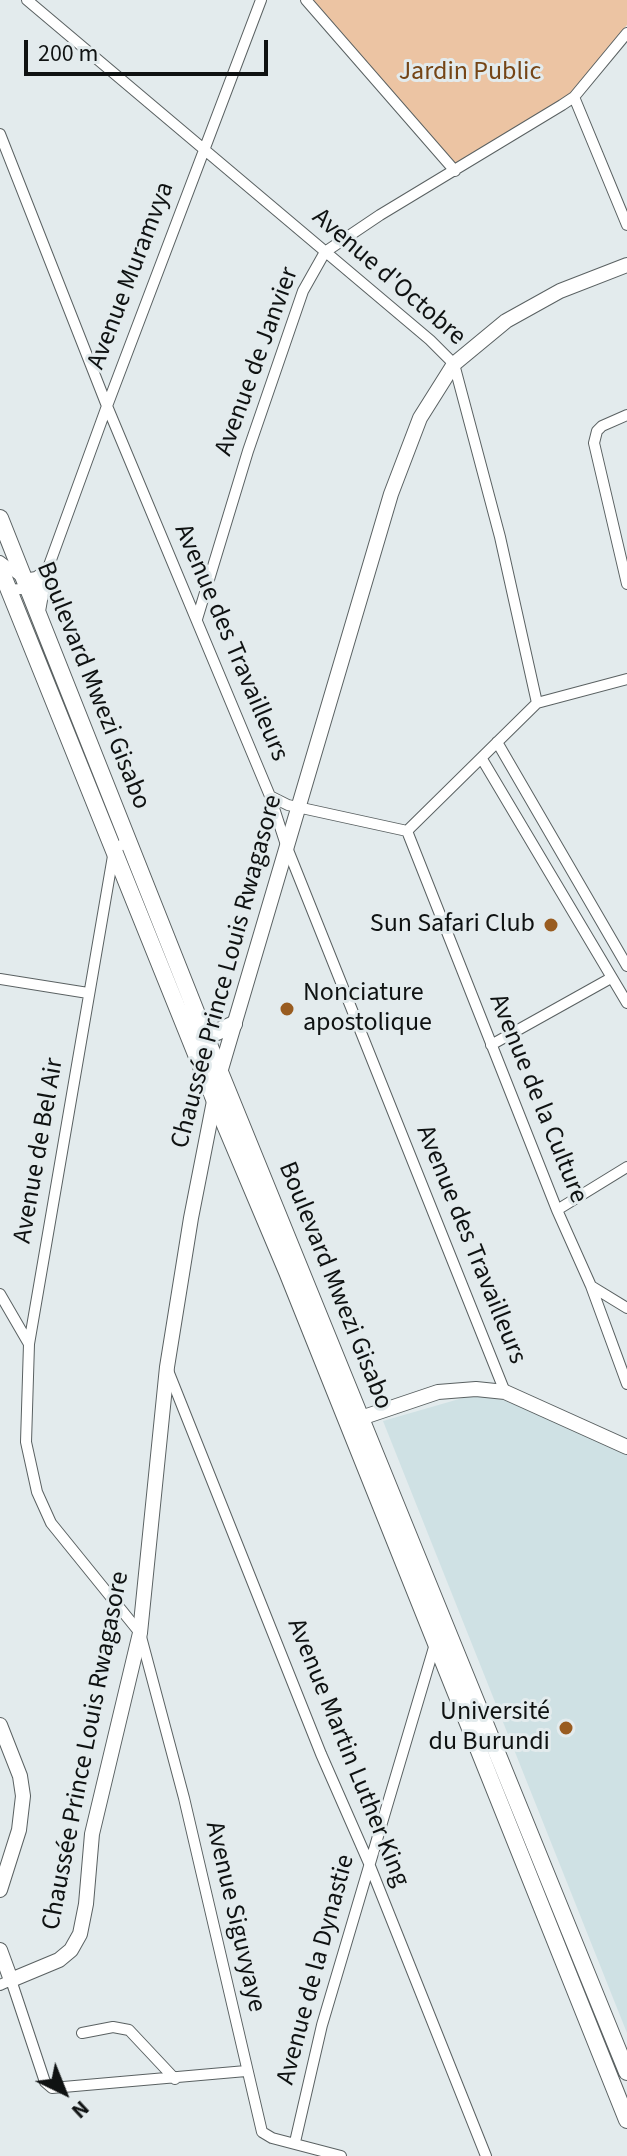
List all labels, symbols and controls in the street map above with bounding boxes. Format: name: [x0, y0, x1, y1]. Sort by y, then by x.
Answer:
scale bar: [28, 24, 272, 74]
text: 200 m: [38, 36, 98, 71]
park label: Jardin Public: [399, 57, 541, 89]
street label: Avenue Muramvya: [82, 178, 182, 374]
street label: Avenue d'Octobre: [305, 203, 471, 353]
street label: Avenue de Janvier: [209, 264, 307, 460]
street label: Avenue des Travailleurs: [166, 520, 294, 766]
street label: Boulevard Mwezi Gisabo: [28, 558, 156, 814]
street label: Chaussée Prince Louis Rwagasore: [166, 792, 290, 1152]
place label: Sun Safari Club: [370, 909, 535, 941]
marker: Sun Safari Club: [542, 916, 560, 934]
place label: Nonciature apostolique: [303, 978, 432, 1040]
street label: Avenue de la Culture: [481, 990, 593, 1208]
marker: Nonciature apostolique: [278, 1000, 296, 1018]
street label: Avenue de Bel Air: [8, 1056, 72, 1246]
street label: Avenue des Travailleurs: [408, 1121, 532, 1369]
street label: Boulevard Mwezi Gisabo: [270, 1158, 398, 1414]
street label: Chaussée Prince Louis Rwagasore: [37, 1569, 137, 1933]
street label: Avenue Martin Luther King: [279, 1614, 415, 1892]
place label: Université du Burundi: [429, 1697, 550, 1758]
marker: Université du Burundi: [557, 1719, 575, 1737]
street label: Avenue Siguvyaye: [197, 1819, 271, 2015]
street label: Avenue de la Dynastie: [271, 1852, 363, 2088]
north arrow: [24, 2052, 104, 2132]
text: N: [64, 2093, 97, 2126]

